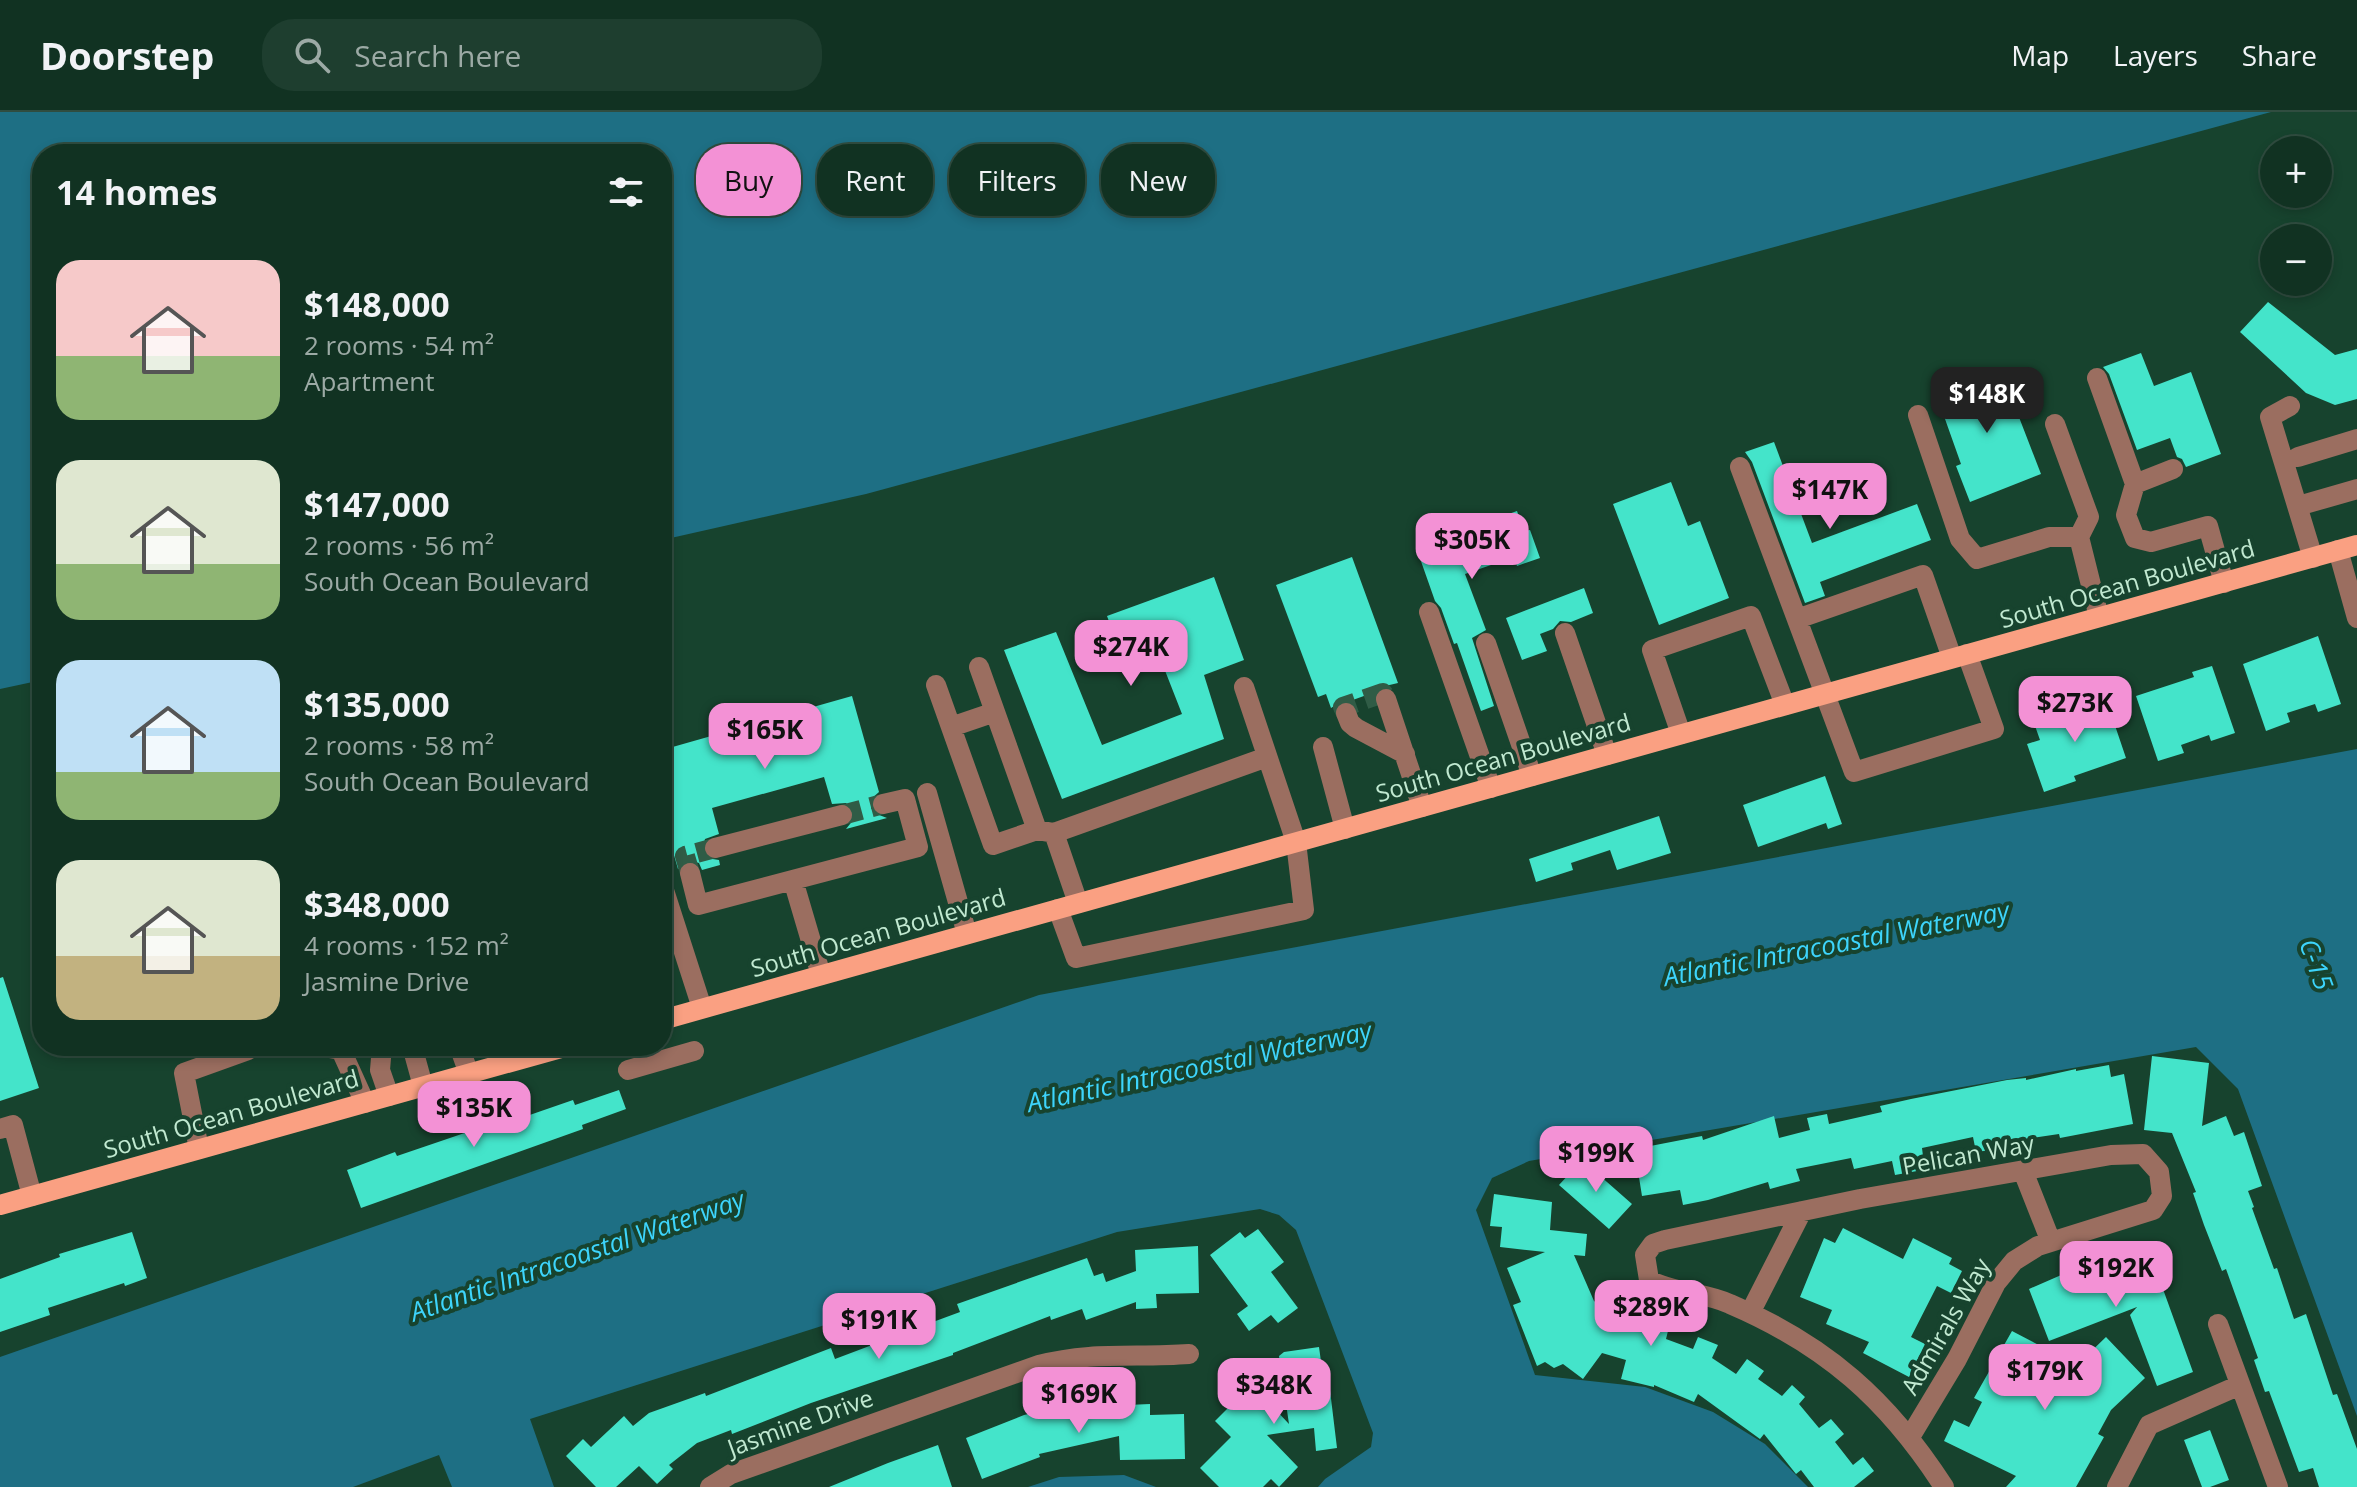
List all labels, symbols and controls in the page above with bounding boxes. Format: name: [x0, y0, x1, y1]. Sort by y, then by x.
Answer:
search box: [262, 19, 822, 91]
text: Doorstep: [40, 29, 214, 81]
icon: search: [290, 33, 334, 77]
text: Search here: [354, 35, 521, 76]
text: Map: [2011, 36, 2069, 74]
text: Layers: [2113, 36, 2198, 74]
text: Share: [2242, 36, 2317, 74]
map controls: [2260, 136, 2332, 296]
button: +: [2260, 136, 2332, 208]
chip: Buy: [696, 144, 801, 216]
chip: Rent: [817, 144, 933, 216]
chip: Filters: [949, 144, 1085, 216]
chip: New: [1101, 144, 1215, 216]
text: 14 homes: [56, 169, 217, 215]
icon: filters: [604, 170, 648, 214]
button: −: [2260, 224, 2332, 296]
text: $148,000: [304, 281, 450, 327]
icon: home: [120, 292, 216, 388]
text: 2 rooms · 54 m²: [304, 327, 494, 363]
text: Apartment: [304, 363, 435, 399]
pin: $148K: [1931, 367, 2043, 435]
text: $148K: [1949, 375, 2025, 411]
pin: $147K: [1774, 463, 1886, 531]
text: $147K: [1792, 471, 1868, 507]
text: $147,000: [304, 481, 450, 527]
icon: home: [120, 492, 216, 588]
pin: $305K: [1416, 513, 1528, 581]
text: $305K: [1434, 521, 1510, 557]
text: 2 rooms · 56 m²: [304, 527, 494, 563]
street label: South Ocean Boulevard: [1996, 531, 2258, 635]
text: South Ocean Boulevard: [304, 563, 590, 599]
pin: $274K: [1075, 620, 1187, 688]
text: $274K: [1093, 628, 1169, 664]
pin: $273K: [2019, 676, 2131, 744]
text: $135,000: [304, 681, 450, 727]
text: $273K: [2037, 684, 2113, 720]
icon: home: [120, 692, 216, 788]
pin: $165K: [709, 703, 821, 771]
street label: South Ocean Boulevard: [1372, 705, 1634, 809]
text: $165K: [727, 711, 803, 747]
text: 2 rooms · 58 m²: [304, 727, 494, 763]
text: South Ocean Boulevard: [304, 763, 590, 799]
street label: South Ocean Boulevard: [747, 880, 1009, 984]
text: $348,000: [304, 881, 450, 927]
water label: Atlantic Intracoastal Waterway: [1658, 891, 2014, 995]
icon: home: [120, 892, 216, 988]
text: 4 rooms · 152 m²: [304, 927, 509, 963]
water label: C-15: [2291, 933, 2343, 995]
text: Jasmine Drive: [304, 963, 469, 999]
water label: Atlantic Intracoastal Waterway: [1021, 1011, 1377, 1121]
street label: South Ocean Boulevard: [100, 1061, 362, 1165]
pin: $135K: [418, 1081, 530, 1149]
text: $135K: [436, 1089, 512, 1125]
pin: $199K: [1540, 1126, 1652, 1194]
street label: Pelican Way: [1899, 1126, 2037, 1182]
text: $199K: [1558, 1134, 1634, 1170]
water label: Atlantic Intracoastal Waterway: [403, 1180, 751, 1330]
pin: $192K: [2060, 1241, 2172, 1309]
text: $192K: [2078, 1249, 2154, 1285]
street label: Admirals Way: [1893, 1251, 1998, 1400]
pin: $289K: [1595, 1280, 1707, 1348]
text: $289K: [1613, 1288, 1689, 1324]
pin: $191K: [823, 1293, 935, 1361]
text: $191K: [841, 1301, 917, 1337]
pin: $179K: [1989, 1344, 2101, 1412]
text: $179K: [2007, 1352, 2083, 1388]
pin: $348K: [1218, 1358, 1330, 1426]
text: $348K: [1236, 1366, 1312, 1402]
pin: $169K: [1023, 1367, 1135, 1435]
text: $169K: [1041, 1375, 1117, 1411]
street label: Jasmine Drive: [721, 1380, 877, 1464]

